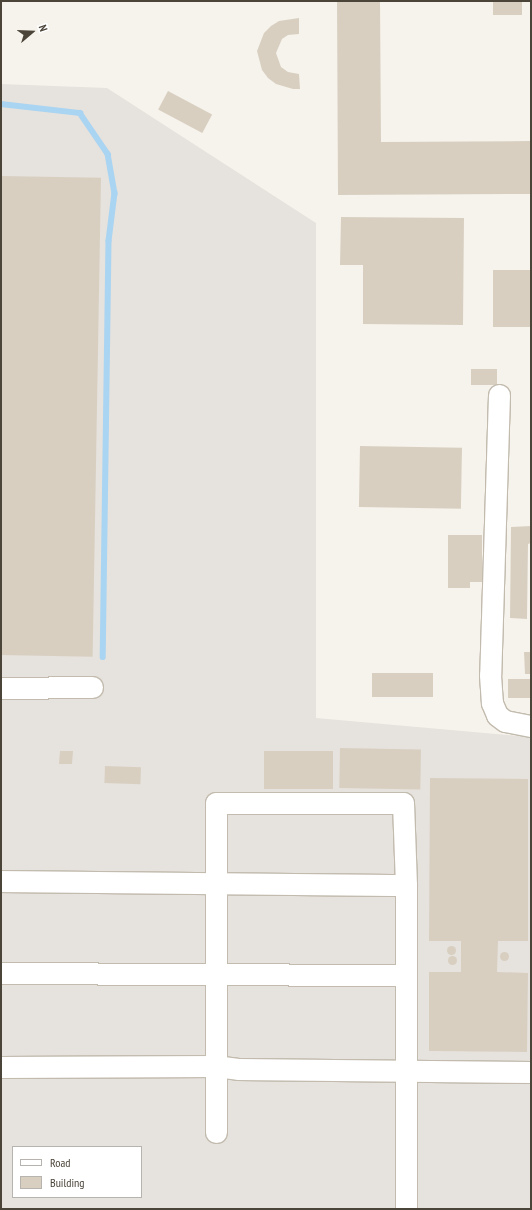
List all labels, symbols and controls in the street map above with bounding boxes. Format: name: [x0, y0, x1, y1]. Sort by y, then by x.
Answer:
north arrow: [12, 12, 52, 52]
text: N: [36, 23, 51, 33]
legend: [12, 1146, 142, 1198]
text: Road: [50, 1155, 70, 1170]
text: Building: [50, 1175, 85, 1190]

